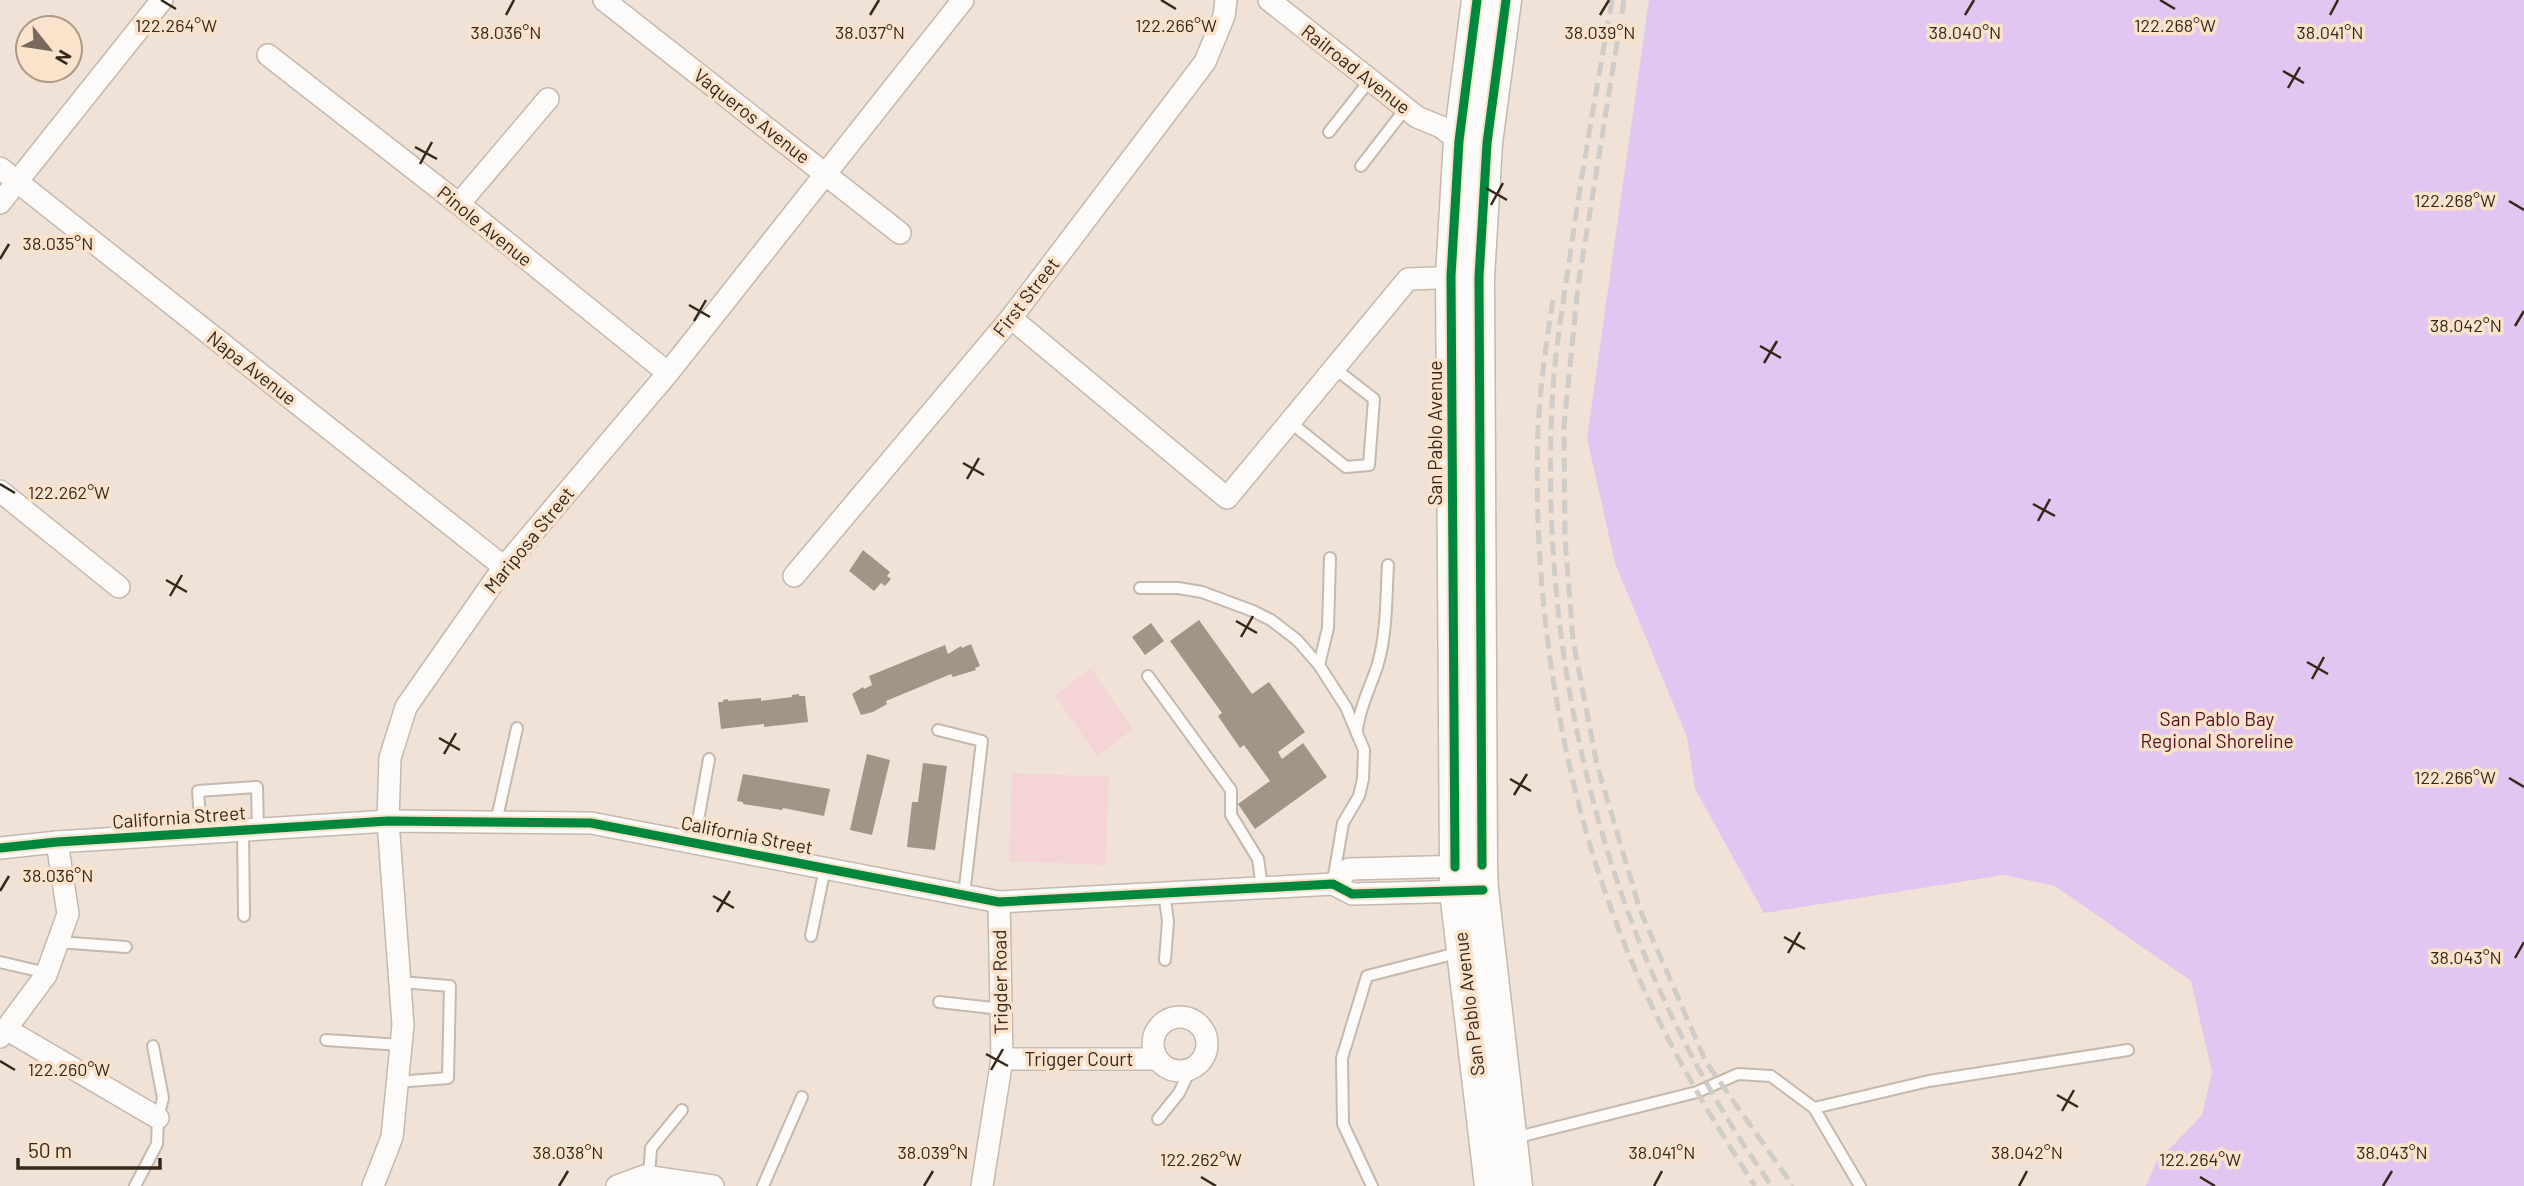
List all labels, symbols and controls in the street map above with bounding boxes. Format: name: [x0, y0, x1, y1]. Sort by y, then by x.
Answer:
north arrow: [14, 14, 84, 84]
text: 122.264°W: [135, 14, 217, 36]
text: 122.266°W: [1135, 14, 1217, 36]
text: 122.268°W: [2134, 14, 2216, 36]
street label: Railroad Avenue: [1297, 19, 1415, 118]
text: 38.036°N: [471, 21, 541, 43]
text: 38.037°N: [835, 21, 905, 43]
text: 38.039°N: [1565, 21, 1635, 43]
text: 38.040°N: [1929, 21, 2001, 43]
text: 38.041°N: [2297, 21, 2363, 43]
text: N: [51, 47, 77, 69]
street label: Vaqueros Avenue: [690, 63, 815, 168]
street label: Pinole Avenue: [433, 180, 537, 271]
text: 122.268°W: [2414, 189, 2496, 211]
text: 38.035°N: [23, 232, 93, 254]
street label: First Street: [988, 252, 1064, 341]
text: 38.042°N: [2430, 314, 2502, 336]
street label: Napa Avenue: [203, 326, 302, 410]
street label: San Pablo Avenue: [1423, 361, 1446, 506]
text: 122.262°W: [28, 481, 110, 503]
street label: Mariposa Street: [479, 482, 579, 598]
park label: San Pablo Bay Regional Shoreline: [2140, 707, 2294, 752]
text: 122.266°W: [2414, 766, 2496, 788]
street label: California Street: [111, 800, 247, 833]
street label: California Street: [679, 810, 815, 859]
text: 38.036°N: [23, 864, 93, 886]
street label: Trigder Road: [987, 929, 1012, 1035]
street label: San Pablo Avenue: [1448, 931, 1489, 1077]
text: 38.043°N: [2430, 946, 2502, 968]
street label: Trigger Court: [1025, 1047, 1133, 1070]
text: 122.260°W: [28, 1058, 110, 1080]
scale bar: [18, 1126, 159, 1170]
text: 50 m: [28, 1137, 72, 1162]
text: 38.038°N: [533, 1141, 603, 1163]
text: 38.039°N: [898, 1141, 968, 1163]
text: 38.041°N: [1629, 1141, 1695, 1163]
text: 38.042°N: [1991, 1141, 2063, 1163]
text: 38.043°N: [2356, 1141, 2428, 1163]
text: 122.262°W: [1160, 1148, 1242, 1170]
text: 122.264°W: [2159, 1148, 2241, 1170]

